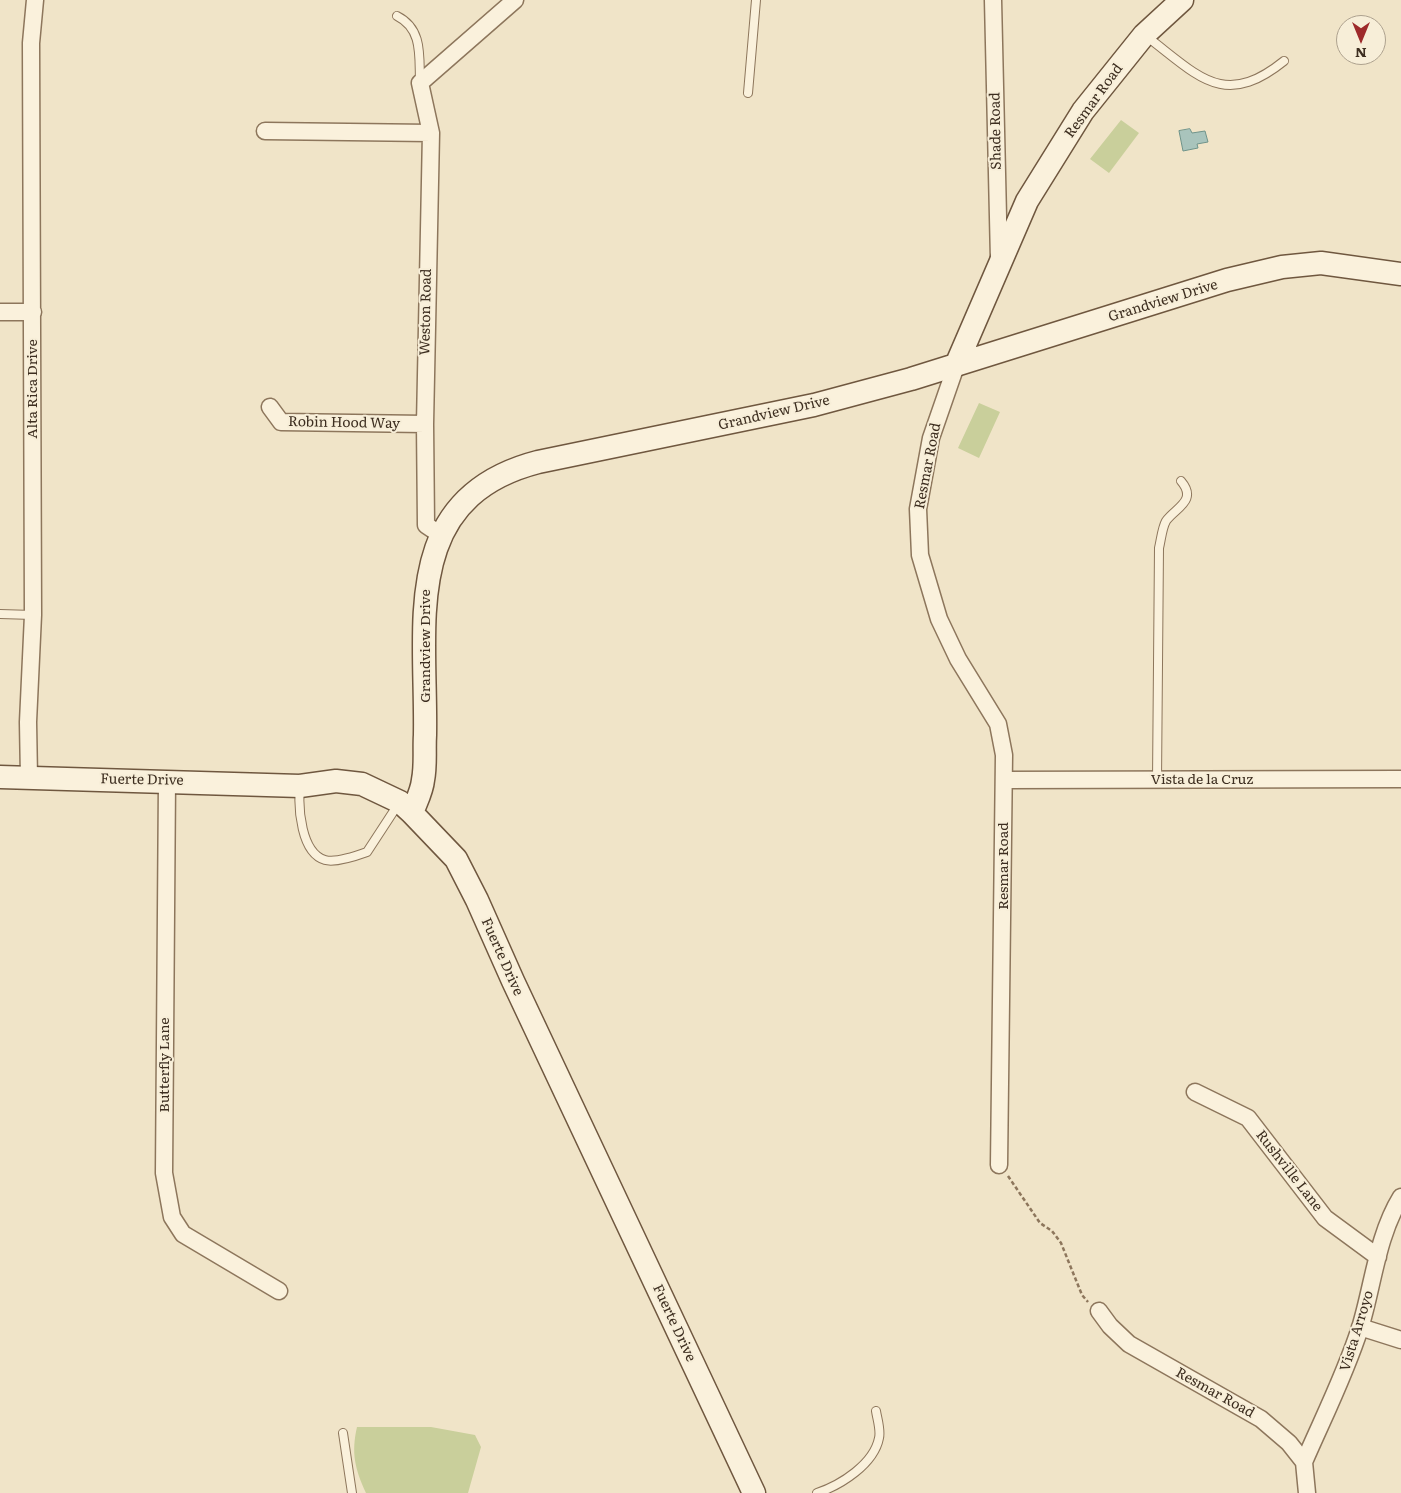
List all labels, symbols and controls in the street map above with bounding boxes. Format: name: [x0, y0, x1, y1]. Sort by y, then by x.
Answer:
north arrow: [1336, 15, 1386, 65]
text: N: [1355, 44, 1367, 64]
street label: Resmar Road: [1061, 61, 1127, 141]
street label: Shade Road: [987, 92, 1005, 170]
street label: Weston Road: [417, 268, 435, 356]
street label: Grandview Drive: [1106, 276, 1220, 326]
street label: Alta Rica Drive: [25, 339, 41, 439]
street label: Grandview Drive: [717, 392, 831, 434]
street label: Robin Hood Way: [288, 414, 400, 432]
street label: Resmar Road: [911, 421, 945, 511]
street label: Grandview Drive: [418, 589, 434, 703]
street label: Fuerte Drive: [100, 771, 184, 789]
street label: Vista de la Cruz: [1151, 772, 1253, 788]
street label: Resmar Road: [996, 822, 1012, 910]
street label: Fuerte Drive: [477, 915, 527, 999]
street label: Butterfly Lane: [157, 1017, 173, 1113]
street label: Rushville Lane: [1252, 1127, 1326, 1215]
street label: Fuerte Drive: [649, 1282, 699, 1364]
street label: Vista Arroyo: [1337, 1288, 1377, 1374]
street label: Resmar Road: [1173, 1364, 1257, 1422]

